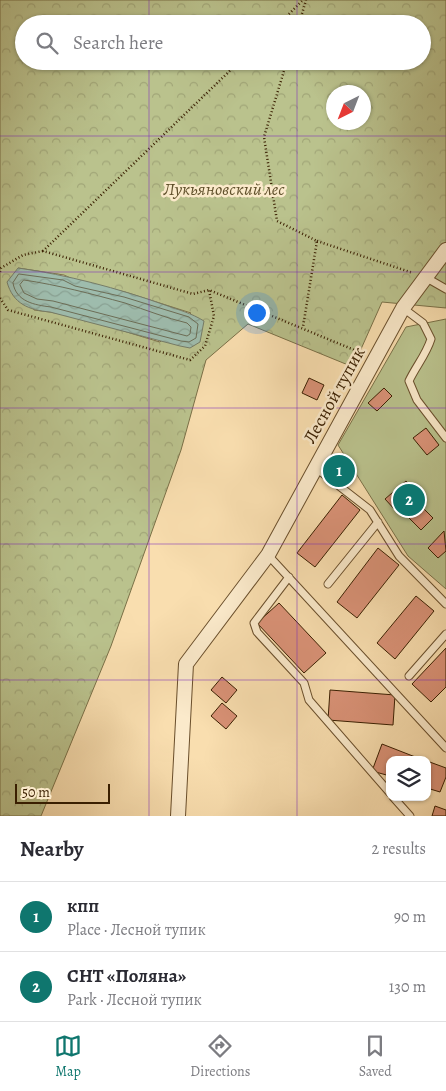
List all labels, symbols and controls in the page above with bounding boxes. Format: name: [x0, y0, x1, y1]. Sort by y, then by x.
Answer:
search box: [15, 15, 431, 70]
icon: search: [33, 29, 61, 57]
text: Search here: [73, 30, 163, 56]
north arrow: [326, 85, 371, 130]
park label: Лукьяновский лес: [162, 177, 285, 201]
your location: [244, 300, 270, 326]
street label: Лесной тупик: [297, 342, 371, 448]
pin: 1: [323, 452, 355, 490]
pin: 2: [393, 481, 425, 519]
map controls: [386, 756, 431, 801]
button: layers: [386, 756, 431, 801]
scale bar: [15, 781, 110, 804]
text: 50 m: [22, 783, 50, 802]
text: Nearby: [20, 835, 83, 863]
text: 2 results: [371, 838, 426, 860]
text: кпп: [67, 893, 99, 919]
text: 1: [33, 906, 39, 928]
text: 90 m: [394, 906, 426, 928]
text: Place · Лесной тупик: [67, 919, 206, 941]
text: СНТ «Поляна»: [67, 963, 186, 989]
text: 2: [32, 976, 40, 998]
text: 130 m: [389, 976, 426, 998]
text: Park · Лесной тупик: [67, 989, 202, 1011]
tab: Map: [54, 1032, 82, 1081]
tab: Directions: [190, 1032, 250, 1081]
tab: Saved: [359, 1032, 392, 1081]

